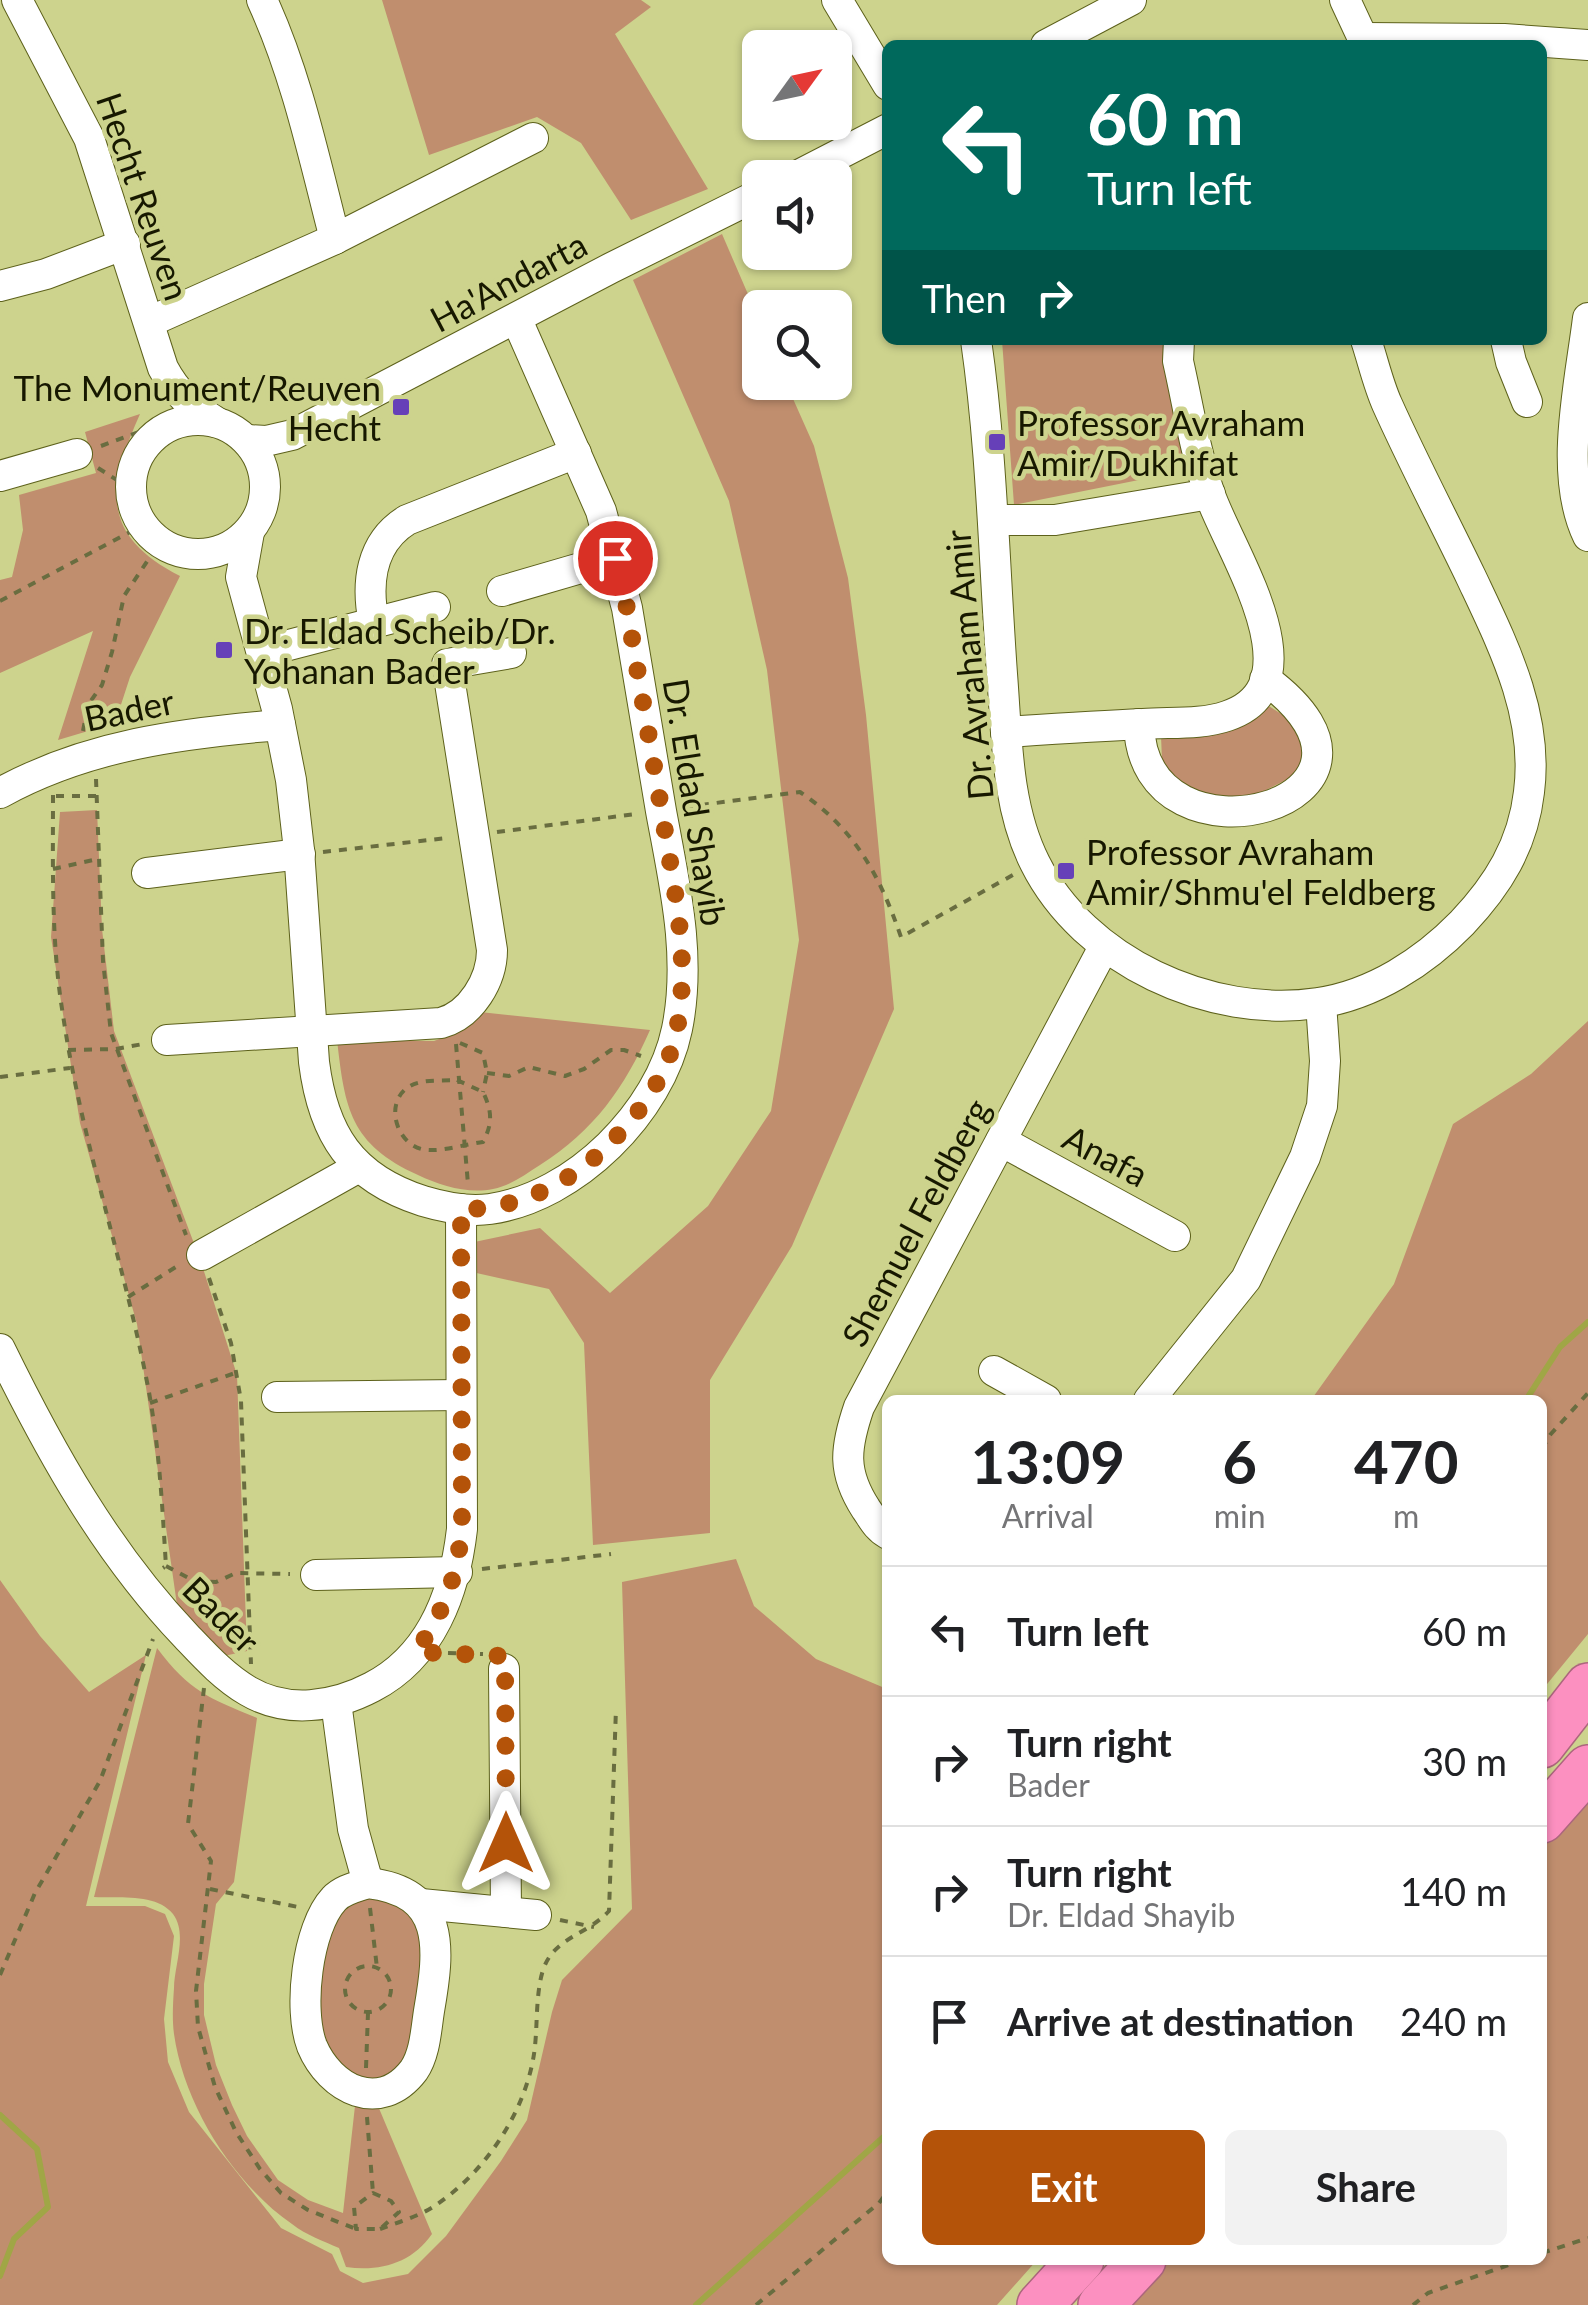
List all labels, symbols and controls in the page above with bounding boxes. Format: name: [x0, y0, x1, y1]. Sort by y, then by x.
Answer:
north arrow: [742, 30, 852, 140]
map controls: [742, 30, 852, 400]
text: 60 m: [1087, 76, 1244, 160]
icon: left: [922, 80, 1052, 210]
street label: Hecht Reuven: [89, 87, 199, 305]
button: sound: [742, 160, 852, 270]
text: Turn left: [1087, 161, 1252, 215]
street label: Ha'Andarta: [423, 222, 593, 340]
icon: right: [1027, 270, 1082, 325]
text: Then: [922, 275, 1007, 321]
button: search: [742, 290, 852, 400]
place label: The Monument/Reuven Hecht: [14, 366, 381, 448]
marker: The Monument/Reuven Hecht: [390, 396, 412, 418]
place label: Professor Avraham Amir/Dukhifat: [1017, 401, 1305, 483]
marker: Professor Avraham Amir/Dukhifat: [986, 431, 1008, 453]
pin: [573, 516, 658, 601]
street label: Dr. Avraham Amir: [935, 528, 1001, 802]
icon: arrive: [588, 531, 643, 586]
place label: Dr. Eldad Scheib/Dr. Yohanan Bader: [244, 609, 556, 691]
marker: Dr. Eldad Scheib/Dr. Yohanan Bader: [213, 639, 235, 661]
street label: Dr. Eldad Shayib: [656, 675, 736, 929]
street label: Bader: [80, 679, 178, 739]
place label: Professor Avraham Amir/Shmu'el Feldberg: [1086, 830, 1436, 912]
marker: Professor Avraham Amir/Shmu'el Feldberg: [1055, 860, 1077, 882]
street label: Shemuel Feldberg: [832, 1091, 998, 1353]
street label: Anafa: [1056, 1115, 1156, 1195]
text: 13:09: [971, 1425, 1125, 1497]
text: 6: [1222, 1425, 1257, 1497]
text: 470: [1354, 1425, 1458, 1497]
text: Arrival: [1002, 1496, 1094, 1535]
text: min: [1214, 1496, 1266, 1535]
text: m: [1393, 1496, 1419, 1535]
street label: Bader: [175, 1567, 269, 1661]
icon: left: [922, 1604, 977, 1659]
text: Turn left: [1007, 1608, 1149, 1654]
text: 60 m: [1422, 1608, 1507, 1654]
text: Turn right: [1007, 1719, 1172, 1765]
icon: right: [922, 1734, 977, 1789]
text: 30 m: [1422, 1738, 1507, 1784]
text: Bader: [1007, 1765, 1090, 1804]
position arrow: [454, 1791, 558, 1895]
text: Turn right: [1007, 1849, 1172, 1895]
icon: right: [922, 1864, 977, 1919]
text: 140 m: [1400, 1868, 1507, 1914]
text: Dr. Eldad Shayib: [1007, 1895, 1236, 1934]
icon: arrive: [922, 1994, 977, 2049]
text: Arrive at destination: [1007, 1998, 1354, 2044]
text: 240 m: [1400, 1998, 1507, 2044]
button: Exit: [922, 2130, 1205, 2245]
button: Share: [1225, 2130, 1507, 2245]

